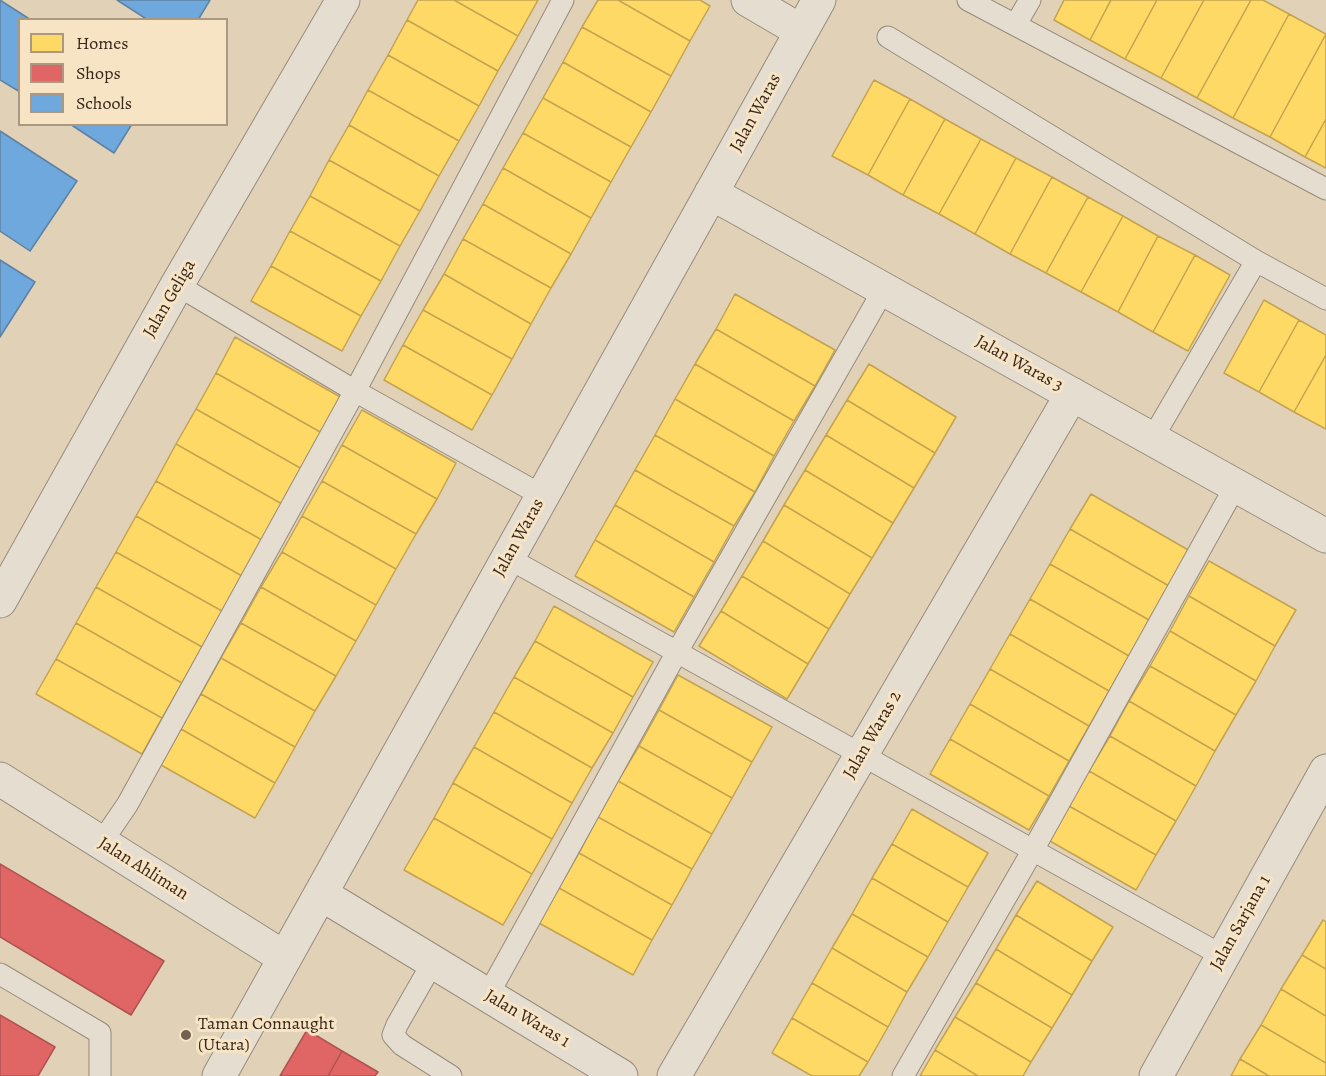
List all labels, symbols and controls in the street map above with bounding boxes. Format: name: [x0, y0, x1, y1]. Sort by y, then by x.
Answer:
legend: [18, 18, 228, 126]
text: Homes: [76, 31, 128, 55]
text: Shops: [76, 61, 121, 85]
street label: Jalan Waras: [726, 70, 786, 156]
text: Schools: [76, 91, 132, 115]
street label: Jalan Geliga: [139, 256, 201, 342]
street label: Jalan Waras 3: [971, 331, 1067, 397]
street label: Jalan Waras: [489, 495, 549, 581]
street label: Jalan Waras 2: [839, 687, 907, 783]
street label: Jalan Ahliman: [94, 833, 192, 905]
street label: Jalan Sarjana 1: [1206, 872, 1276, 974]
street label: Jalan Waras 1: [480, 985, 574, 1053]
place label: Taman Connaught (Utara): [198, 1014, 334, 1056]
marker: Taman Connaught (Utara): [179, 1028, 193, 1042]

